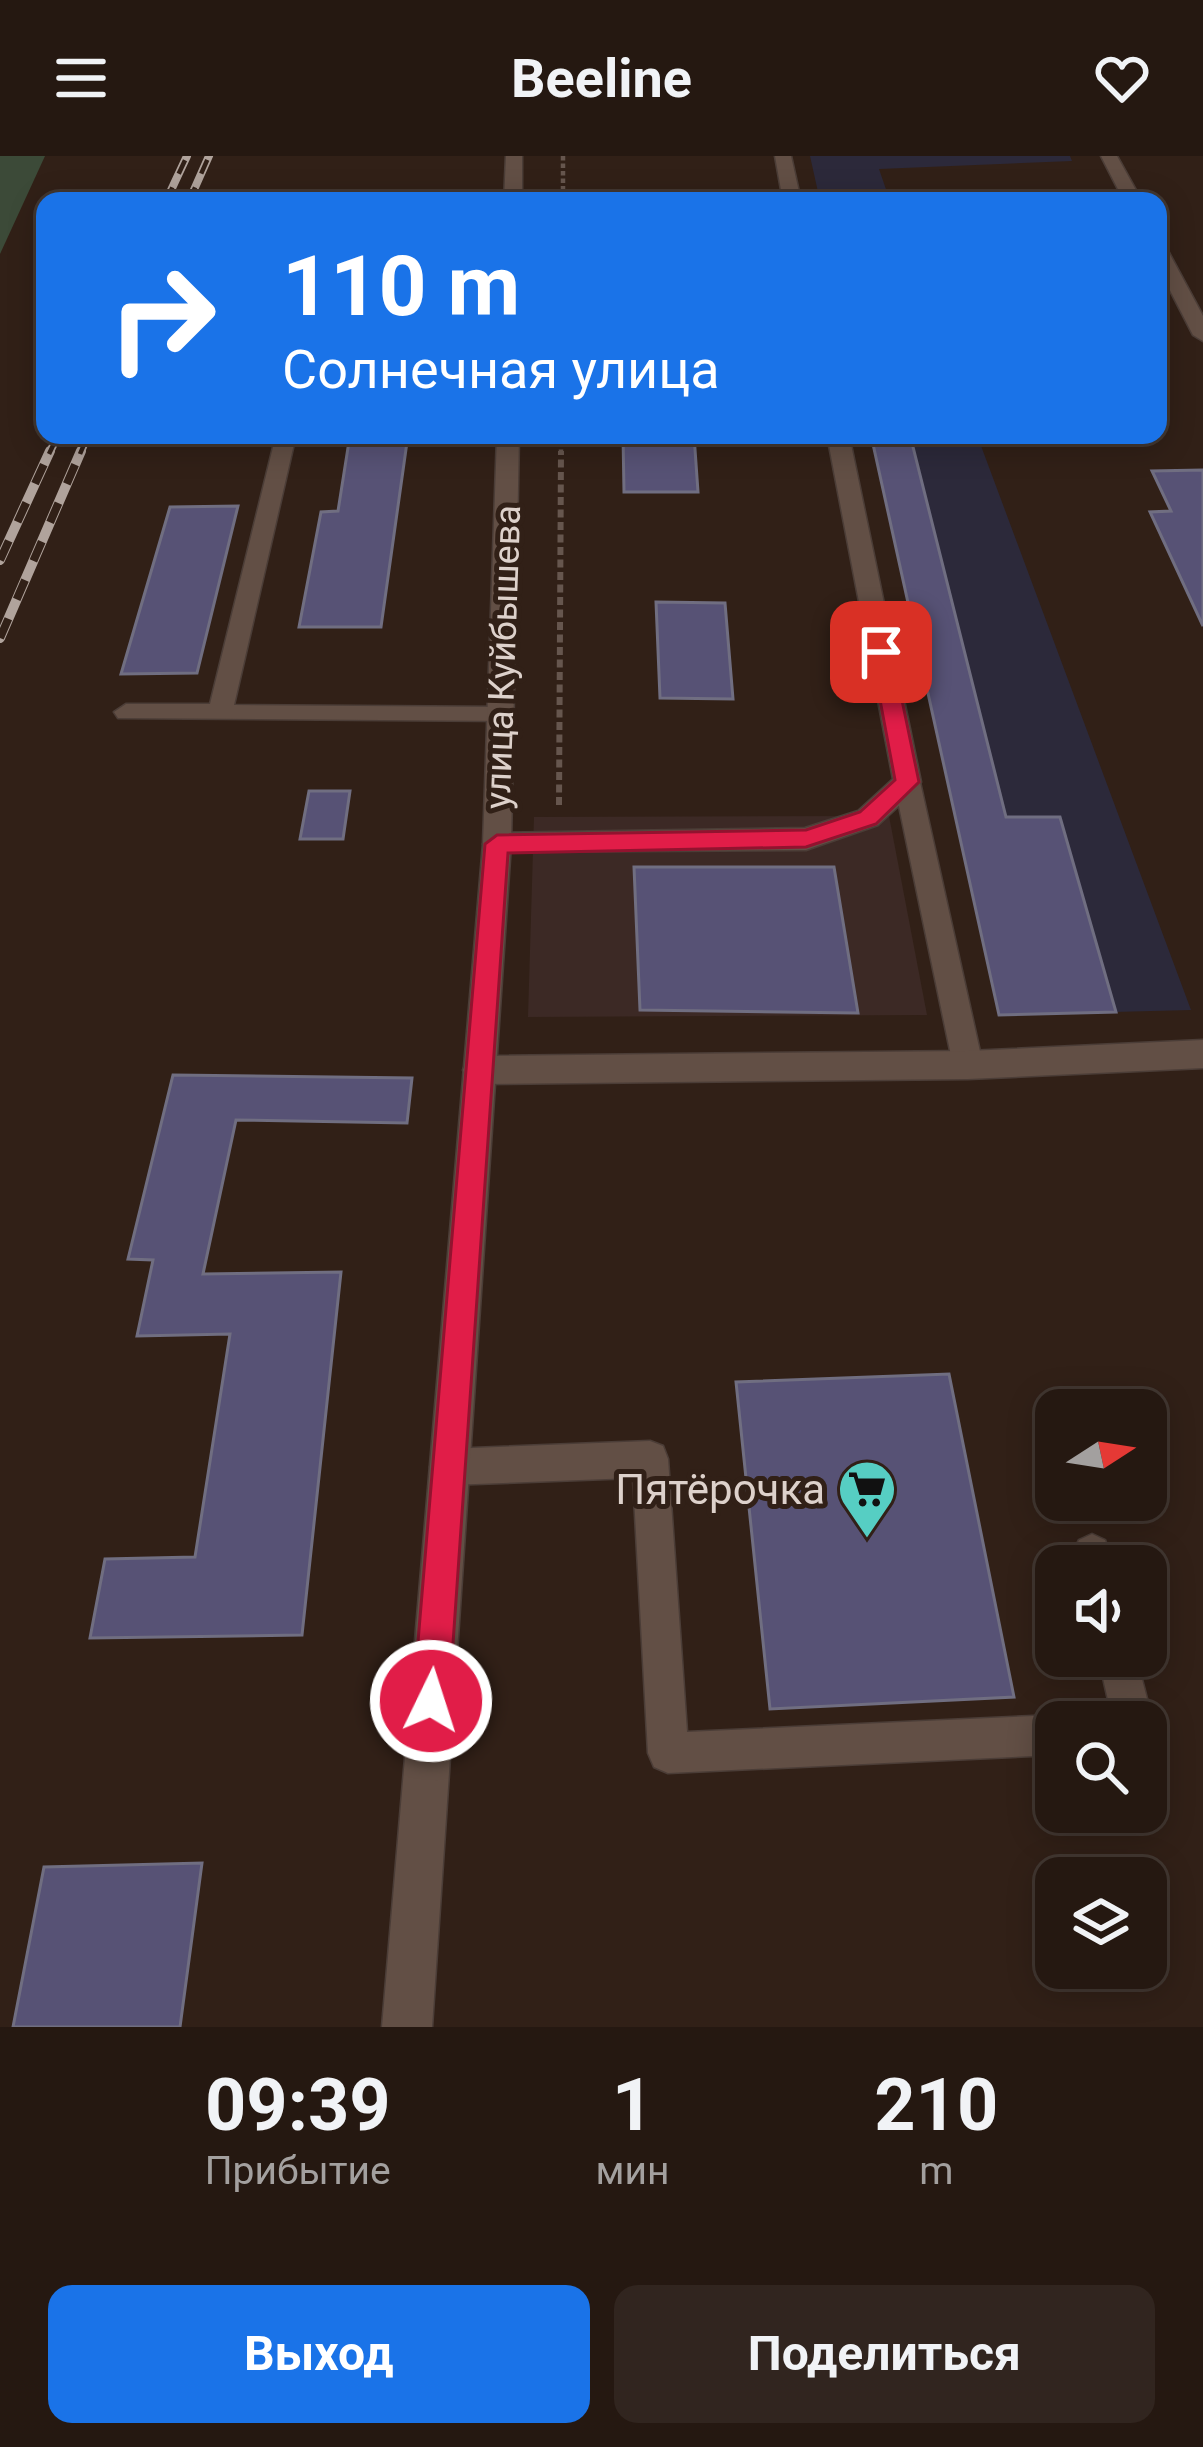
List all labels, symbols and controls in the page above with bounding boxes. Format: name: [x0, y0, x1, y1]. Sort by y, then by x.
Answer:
icon: menu: [48, 45, 114, 111]
icon: heart: [1089, 45, 1155, 111]
text: Beeline: [511, 47, 692, 110]
text: 110 m: [282, 237, 520, 336]
icon: right: [84, 240, 240, 396]
text: Солнечная улица: [282, 338, 720, 401]
street label: улица Куйбышева: [477, 504, 529, 810]
pin: [830, 601, 932, 703]
icon: arrive: [848, 619, 914, 685]
north arrow: [1035, 1389, 1167, 1521]
map controls: [1035, 1389, 1167, 1989]
supermarket icon: Пятёрочка: [836, 1458, 898, 1540]
place label: Пятёрочка: [615, 1465, 825, 1514]
button: sound: [1035, 1545, 1167, 1677]
position arrow: [368, 1638, 494, 1764]
button: search: [1035, 1701, 1167, 1833]
button: layers: [1035, 1857, 1167, 1989]
text: 09:39: [205, 2063, 391, 2148]
text: 1: [612, 2063, 653, 2148]
text: 210: [874, 2063, 998, 2148]
text: Прибытие: [205, 2148, 391, 2194]
text: мин: [596, 2148, 670, 2194]
text: m: [919, 2148, 953, 2194]
button: Выход: [48, 2285, 590, 2423]
button: Поделиться: [614, 2285, 1155, 2423]

